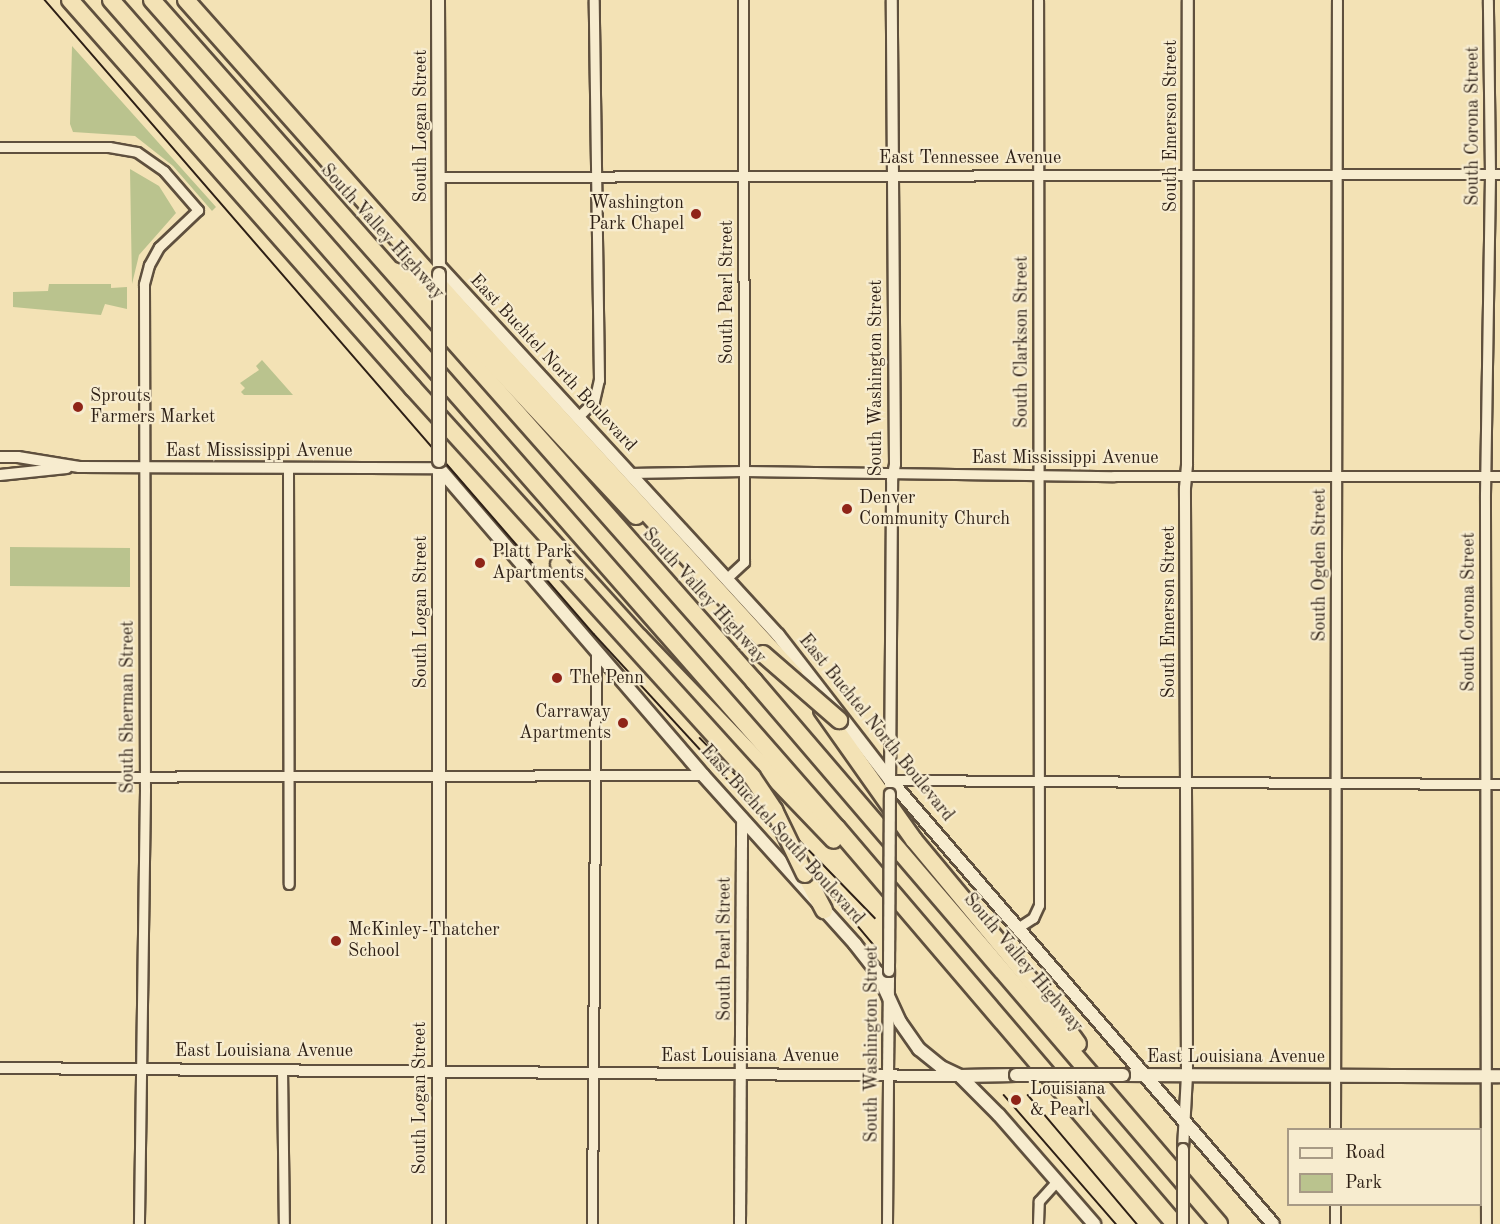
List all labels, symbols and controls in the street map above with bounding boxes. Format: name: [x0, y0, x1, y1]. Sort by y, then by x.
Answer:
street label: South Emerson Street: [1160, 40, 1182, 212]
street label: South Corona Street: [1462, 46, 1484, 206]
street label: South Logan Street: [410, 50, 432, 202]
street label: East Tennessee Avenue: [879, 147, 1061, 169]
street label: South Valley Highway: [315, 160, 449, 304]
place label: Washington Park Chapel: [589, 193, 684, 236]
marker: Washington Park Chapel: [689, 207, 703, 221]
street label: South Pearl Street: [716, 220, 738, 364]
street label: South Clarkson Street: [1011, 256, 1033, 428]
street label: East Buchtel North Boulevard: [465, 270, 641, 456]
street label: South Washington Street: [865, 279, 887, 477]
place label: Sprouts Farmers Market: [90, 386, 215, 428]
marker: Sprouts Farmers Market: [71, 400, 85, 414]
street label: East Mississippi Avenue: [165, 440, 353, 462]
street label: East Mississippi Avenue: [971, 447, 1159, 469]
place label: Denver Community Church: [859, 488, 1010, 530]
street label: South Ogden Street: [1309, 488, 1331, 642]
marker: Denver Community Church: [840, 502, 854, 516]
street label: South Valley Highway: [637, 524, 771, 668]
street label: South Emerson Street: [1158, 526, 1180, 698]
street label: South Corona Street: [1458, 532, 1480, 692]
street label: South Logan Street: [410, 536, 432, 688]
place label: Platt Park Apartments: [492, 542, 584, 584]
marker: Platt Park Apartments: [473, 556, 487, 570]
street label: South Sherman Street: [117, 620, 139, 794]
street label: East Buchtel North Boulevard: [794, 630, 958, 826]
place label: The Penn: [569, 667, 644, 689]
marker: The Penn: [550, 671, 564, 685]
place label: Carraway Apartments: [519, 702, 611, 744]
marker: Carraway Apartments: [616, 716, 630, 730]
street label: East Buchtel South Boulevard: [696, 741, 868, 929]
street label: South Pearl Street: [714, 877, 736, 1021]
street label: South Valley Highway: [959, 889, 1087, 1037]
place label: McKinley-Thatcher School: [348, 920, 500, 962]
marker: McKinley-Thatcher School: [329, 934, 343, 948]
street label: South Washington Street: [861, 945, 883, 1143]
street label: South Logan Street: [409, 1022, 431, 1174]
street label: East Louisiana Avenue: [175, 1040, 353, 1062]
street label: East Louisiana Avenue: [661, 1045, 839, 1067]
street label: East Louisiana Avenue: [1147, 1046, 1325, 1068]
place label: Louisiana & Pearl: [1030, 1079, 1106, 1122]
marker: Louisiana & Pearl: [1007, 1091, 1025, 1109]
legend: [1287, 1128, 1482, 1206]
text: Road: [1345, 1144, 1385, 1162]
text: Park: [1345, 1174, 1382, 1192]

